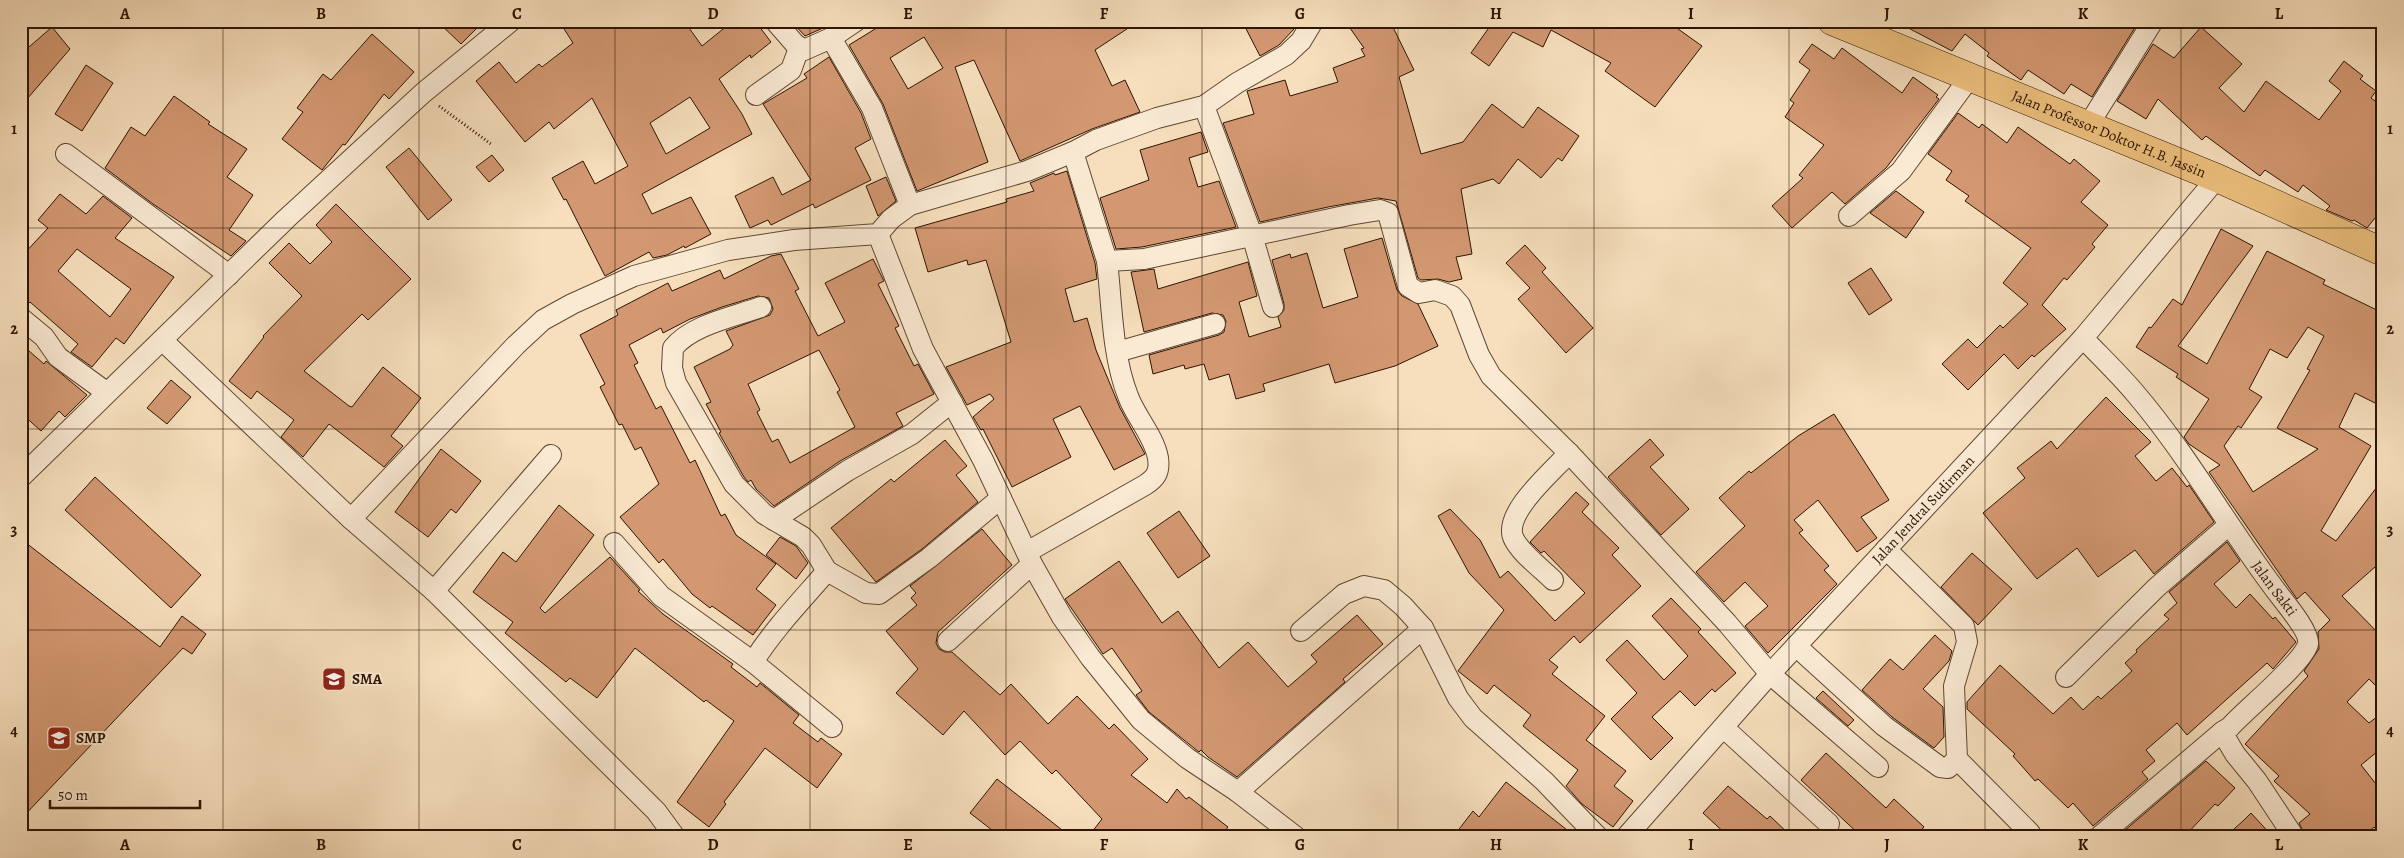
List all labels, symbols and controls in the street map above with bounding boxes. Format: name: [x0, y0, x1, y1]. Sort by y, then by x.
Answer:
text: A: [119, 3, 131, 25]
text: B: [316, 3, 326, 25]
text: C: [512, 3, 522, 25]
text: D: [707, 3, 719, 25]
text: E: [903, 3, 913, 25]
text: F: [1100, 3, 1109, 25]
text: G: [1295, 3, 1305, 25]
text: H: [1490, 3, 1502, 25]
text: I: [1688, 3, 1694, 25]
text: J: [1884, 3, 1890, 25]
text: K: [2078, 3, 2089, 25]
text: L: [2275, 3, 2284, 25]
street label: Jalan Professor Doktor H.B. Jassin: [2009, 85, 2209, 182]
text: 1: [11, 118, 17, 140]
text: 1: [2387, 118, 2393, 140]
text: 2: [10, 318, 18, 340]
text: 2: [2386, 318, 2394, 340]
street label: Jalan Jendral Sudirman: [1867, 451, 1979, 568]
text: 3: [11, 519, 18, 541]
text: 3: [2387, 519, 2394, 541]
street label: Jalan Sakti: [2247, 557, 2302, 620]
school or university icon: SMA: [321, 666, 347, 692]
place label: SMA: [352, 669, 383, 689]
text: 4: [10, 720, 18, 742]
text: 4: [2386, 720, 2394, 742]
school or university icon: SMP: [46, 725, 72, 751]
place label: SMP: [76, 728, 106, 748]
scale bar: [50, 778, 200, 810]
text: 50 m: [58, 785, 88, 805]
text: A: [119, 834, 131, 856]
text: B: [316, 834, 326, 856]
text: C: [512, 834, 522, 856]
text: D: [707, 834, 719, 856]
text: E: [903, 834, 913, 856]
text: F: [1100, 834, 1109, 856]
text: G: [1295, 834, 1305, 856]
text: H: [1490, 834, 1502, 856]
text: I: [1688, 834, 1694, 856]
text: J: [1884, 834, 1890, 856]
text: K: [2078, 834, 2089, 856]
text: L: [2275, 834, 2284, 856]

